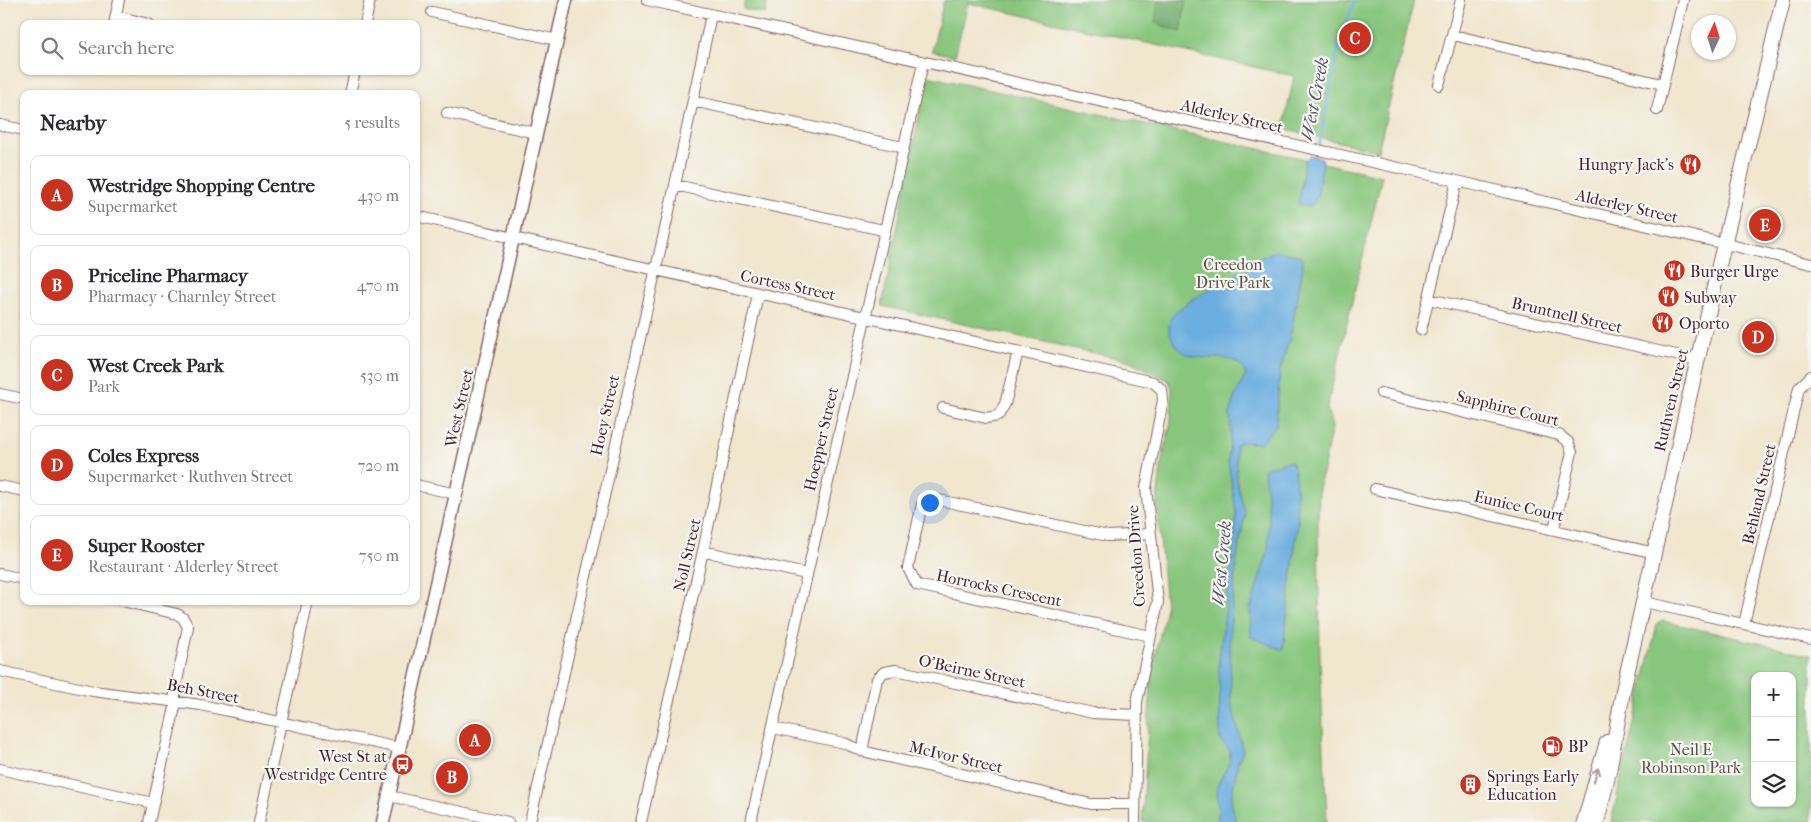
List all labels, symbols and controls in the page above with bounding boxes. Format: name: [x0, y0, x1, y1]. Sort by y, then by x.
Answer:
north arrow: [1691, 15, 1736, 60]
pin: C: [1339, 19, 1371, 57]
search box: [20, 20, 420, 75]
icon: search: [38, 34, 66, 62]
text: Search here: [78, 37, 174, 59]
water label: West Creek: [1297, 55, 1333, 143]
street label: Alderley Street: [1178, 95, 1285, 137]
text: Nearby: [40, 111, 106, 135]
text: 5 results: [344, 113, 400, 132]
restaurant icon: Hungry Jack's: [1678, 152, 1702, 176]
place label: Hungry Jack's: [1578, 155, 1674, 174]
text: Westridge Shopping Centre: [88, 175, 315, 197]
street label: Alderley Street: [1573, 185, 1680, 227]
text: A: [52, 186, 62, 205]
text: 430 m: [357, 186, 399, 205]
text: Supermarket: [88, 197, 178, 216]
pin: E: [1749, 206, 1781, 244]
park label: Creedon Drive Park: [1196, 255, 1271, 292]
restaurant icon: Burger Urge: [1662, 259, 1686, 283]
place label: Burger Urge: [1690, 262, 1779, 281]
text: Priceline Pharmacy: [88, 265, 248, 287]
street label: Cortess Street: [739, 266, 838, 304]
text: B: [52, 276, 62, 295]
text: 470 m: [357, 276, 399, 295]
restaurant icon: Subway: [1656, 285, 1680, 309]
text: Pharmacy · Charnley Street: [88, 287, 277, 306]
place label: Subway: [1684, 288, 1737, 307]
street label: Bruntnell Street: [1510, 293, 1624, 337]
restaurant icon: Oporto: [1651, 311, 1675, 335]
place label: Oporto: [1679, 314, 1729, 333]
pin: D: [1742, 318, 1774, 356]
street label: Ruthven Street: [1650, 346, 1692, 453]
text: West Creek Park: [88, 355, 224, 377]
text: C: [52, 366, 62, 385]
text: 530 m: [360, 366, 399, 385]
street label: West Street: [441, 367, 477, 450]
street label: Hoey Street: [586, 372, 624, 457]
text: Park: [88, 377, 120, 396]
street label: Hoepper Street: [800, 385, 842, 493]
street label: Sapphire Court: [1455, 386, 1562, 430]
street label: Behland Street: [1738, 442, 1780, 546]
text: Coles Express: [88, 445, 199, 467]
text: D: [51, 456, 63, 475]
text: 720 m: [358, 456, 399, 475]
text: Supermarket · Ruthven Street: [88, 467, 293, 486]
street label: Eunice Court: [1472, 486, 1566, 526]
your location: [917, 490, 943, 516]
street label: Creedon Drive: [1123, 504, 1149, 607]
street label: Noll Street: [669, 516, 705, 593]
water label: West Creek: [1208, 520, 1236, 606]
text: Super Rooster: [88, 535, 204, 557]
text: E: [52, 546, 62, 565]
text: 750 m: [359, 546, 399, 565]
text: Restaurant · Alderley Street: [88, 557, 279, 576]
street label: Horrocks Crescent: [935, 565, 1064, 611]
street label: O'Beirne Street: [917, 650, 1027, 692]
map controls: [1751, 672, 1796, 807]
button: +: [1751, 672, 1796, 717]
street label: Beh Street: [165, 675, 241, 707]
button: −: [1751, 717, 1796, 762]
pin: A: [459, 721, 491, 759]
fuel station icon: BP: [1540, 734, 1564, 758]
street label: McIvor Street: [907, 737, 1005, 777]
place label: BP: [1568, 737, 1588, 756]
park label: Neil E Robinson Park: [1641, 740, 1742, 777]
place label: West St at Westridge Centre: [264, 747, 387, 784]
bus stop icon: West St at Westridge Centre: [391, 753, 415, 777]
pin: B: [436, 758, 468, 796]
button: layers: [1751, 762, 1796, 807]
place label: Springs Early Education: [1487, 767, 1580, 804]
one-way arrow: [1592, 767, 1602, 783]
building icon: Springs Early Education: [1459, 773, 1483, 797]

